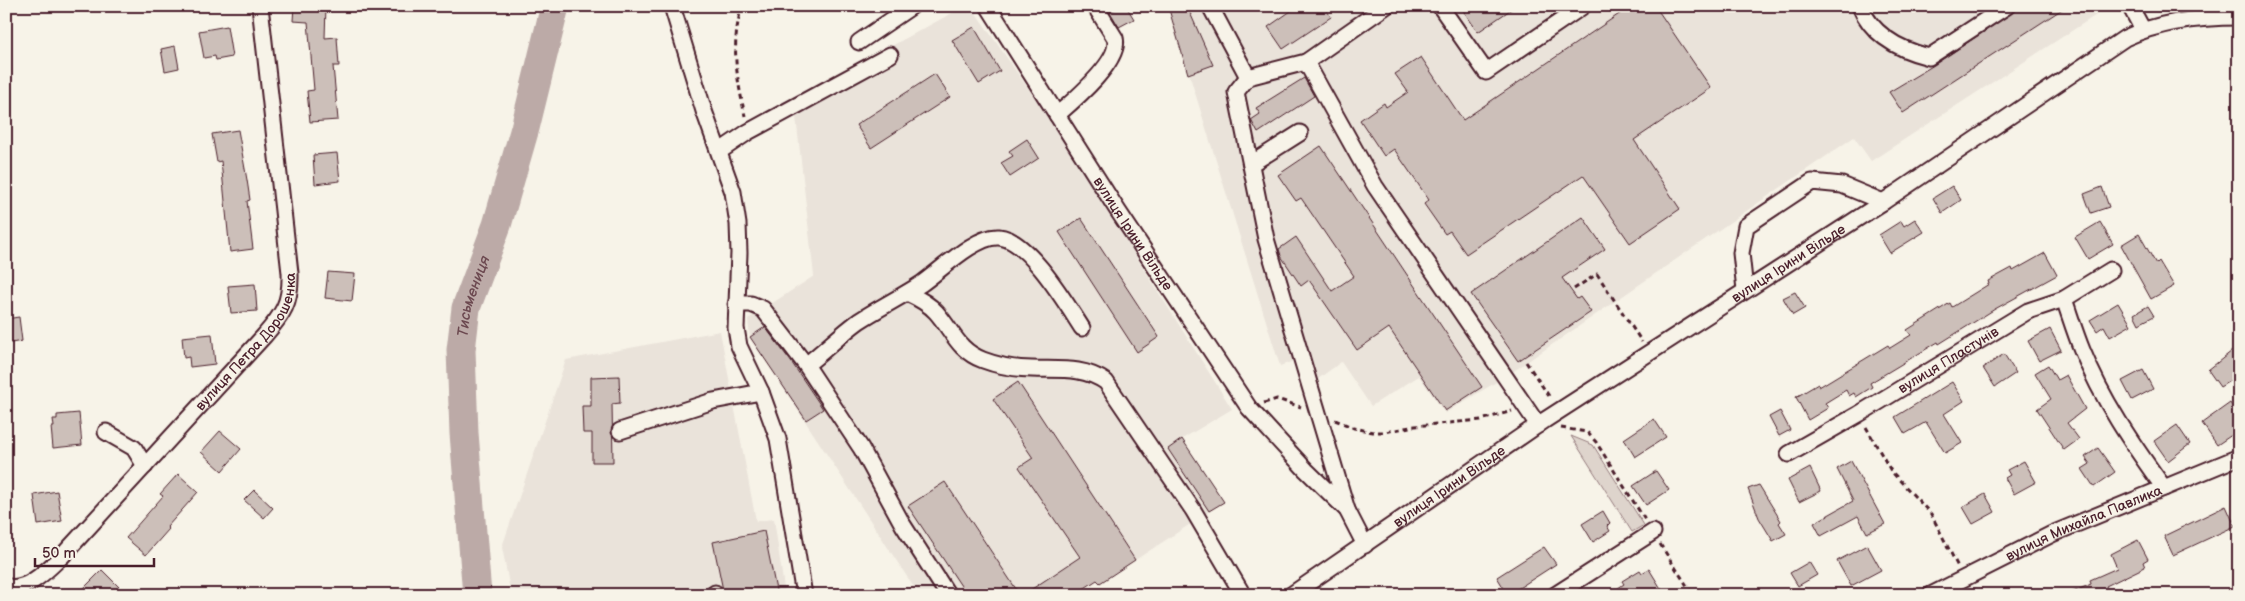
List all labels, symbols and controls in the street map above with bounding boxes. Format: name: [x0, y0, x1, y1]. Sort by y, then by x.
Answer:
street label: вулиця Ірини Вільде: [1090, 174, 1177, 294]
street label: вулиця Ірини Вільде: [1728, 220, 1849, 306]
water label: Тисьмениця: [453, 252, 494, 338]
street label: вулиця Петра Дорошенка: [192, 272, 299, 414]
street label: вулиця Пластунів: [1895, 322, 2002, 397]
street label: вулиця Ірини Вільде: [1390, 441, 1508, 531]
street label: вулиця Михайла Павлика: [2003, 481, 2165, 565]
scale bar: [35, 536, 154, 568]
text: 50 m: [42, 544, 76, 563]

